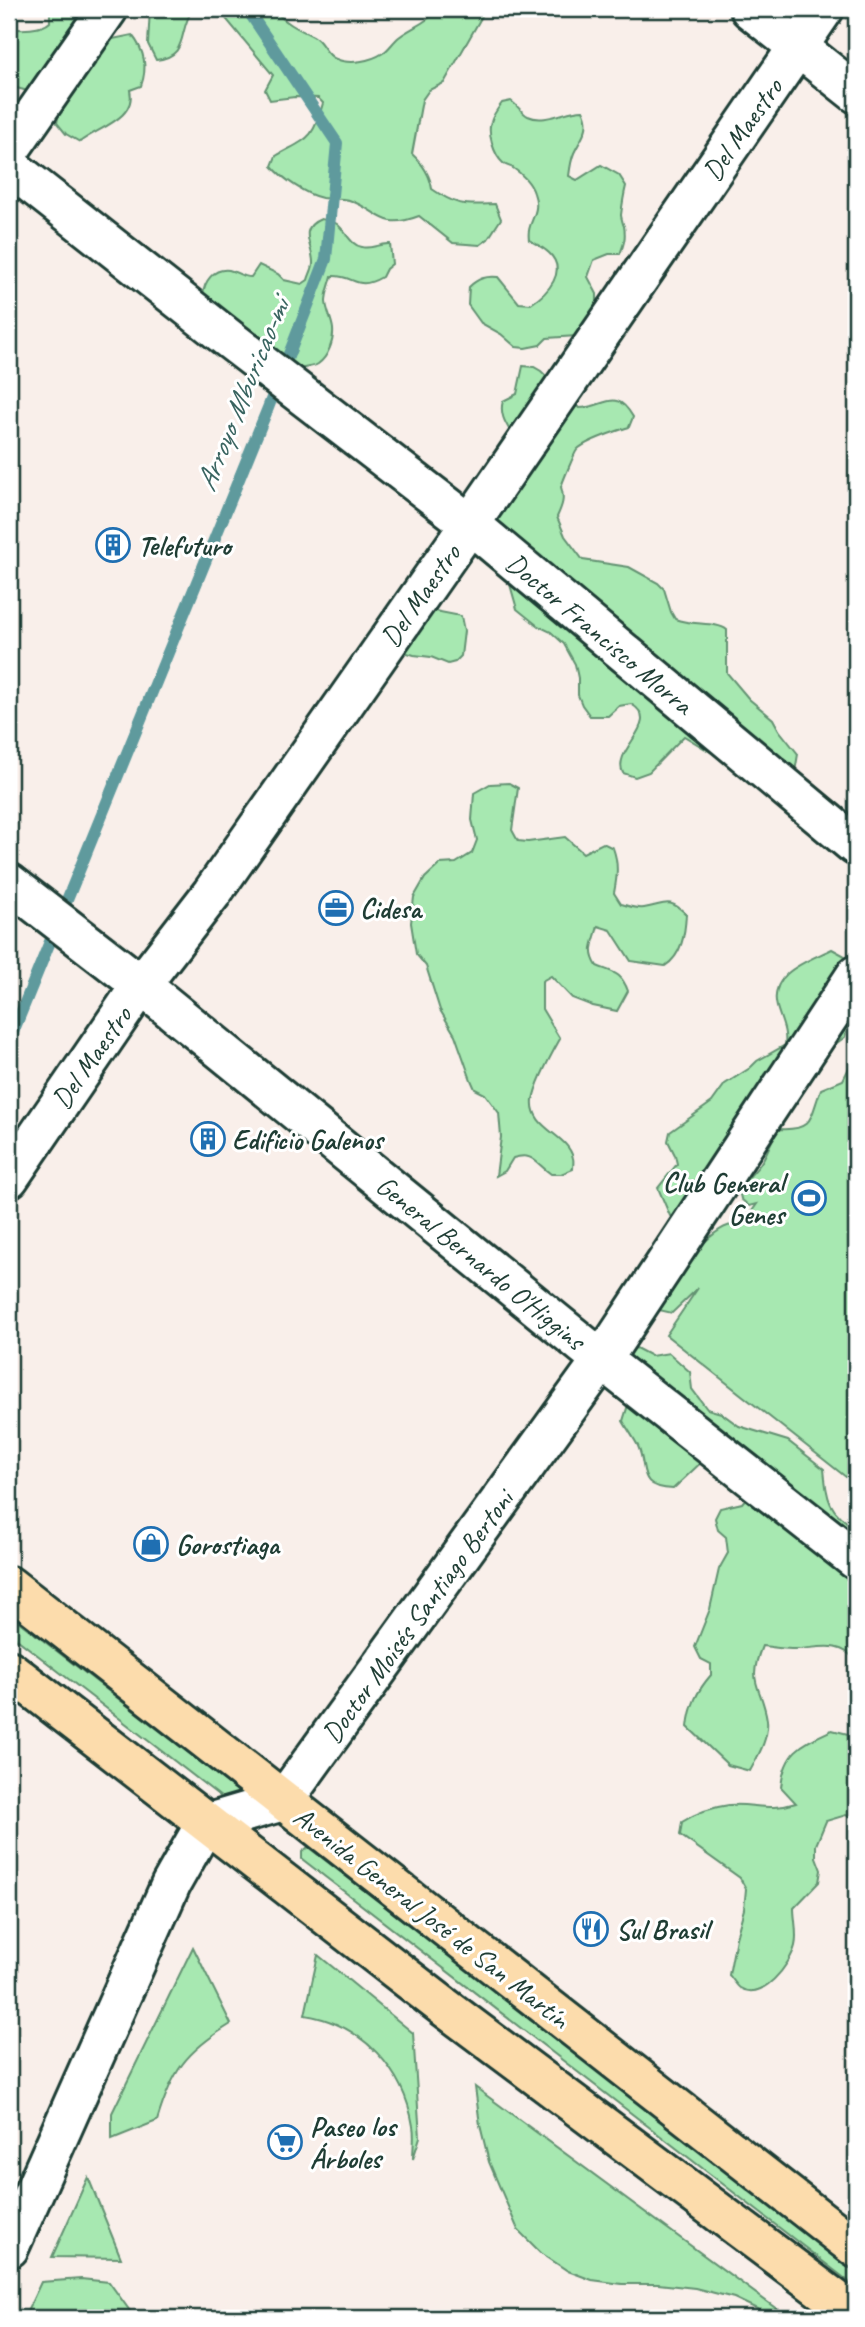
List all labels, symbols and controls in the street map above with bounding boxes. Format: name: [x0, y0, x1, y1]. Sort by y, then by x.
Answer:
street label: Del Maestro: [695, 70, 791, 187]
water label: Arroyo Mburicao-mi: [186, 287, 300, 496]
building icon: Telefuturo: [94, 526, 132, 564]
place label: Telefuturo: [138, 528, 234, 563]
street label: Del Maestro: [373, 536, 469, 653]
street label: Doctor Francisco Morra: [499, 545, 701, 723]
office icon: Cidesa: [317, 889, 355, 927]
place label: Cidesa: [360, 891, 423, 926]
street label: Del Maestro: [44, 998, 140, 1115]
building icon: Edificio Galenos: [189, 1120, 227, 1158]
place label: Edificio Galenos: [232, 1122, 386, 1157]
place label: Club General Genes: [663, 1165, 789, 1232]
street label: General Bernardo O'Higgins: [369, 1167, 594, 1359]
sports icon: Club General Genes: [790, 1179, 828, 1217]
street label: Doctor Moisés Santiago Bertoni: [314, 1480, 523, 1750]
shop icon: Gorostiaga: [132, 1525, 170, 1563]
place label: Gorostiaga: [176, 1527, 281, 1562]
street label: Avenida General José de San Martín: [287, 1799, 578, 2037]
restaurant icon: Sul Brasil: [572, 1910, 610, 1948]
place label: Sul Brasil: [616, 1912, 714, 1947]
place label: Paseo los Árboles: [310, 2109, 399, 2176]
supermarket icon: Paseo los Árboles: [266, 2123, 304, 2161]

